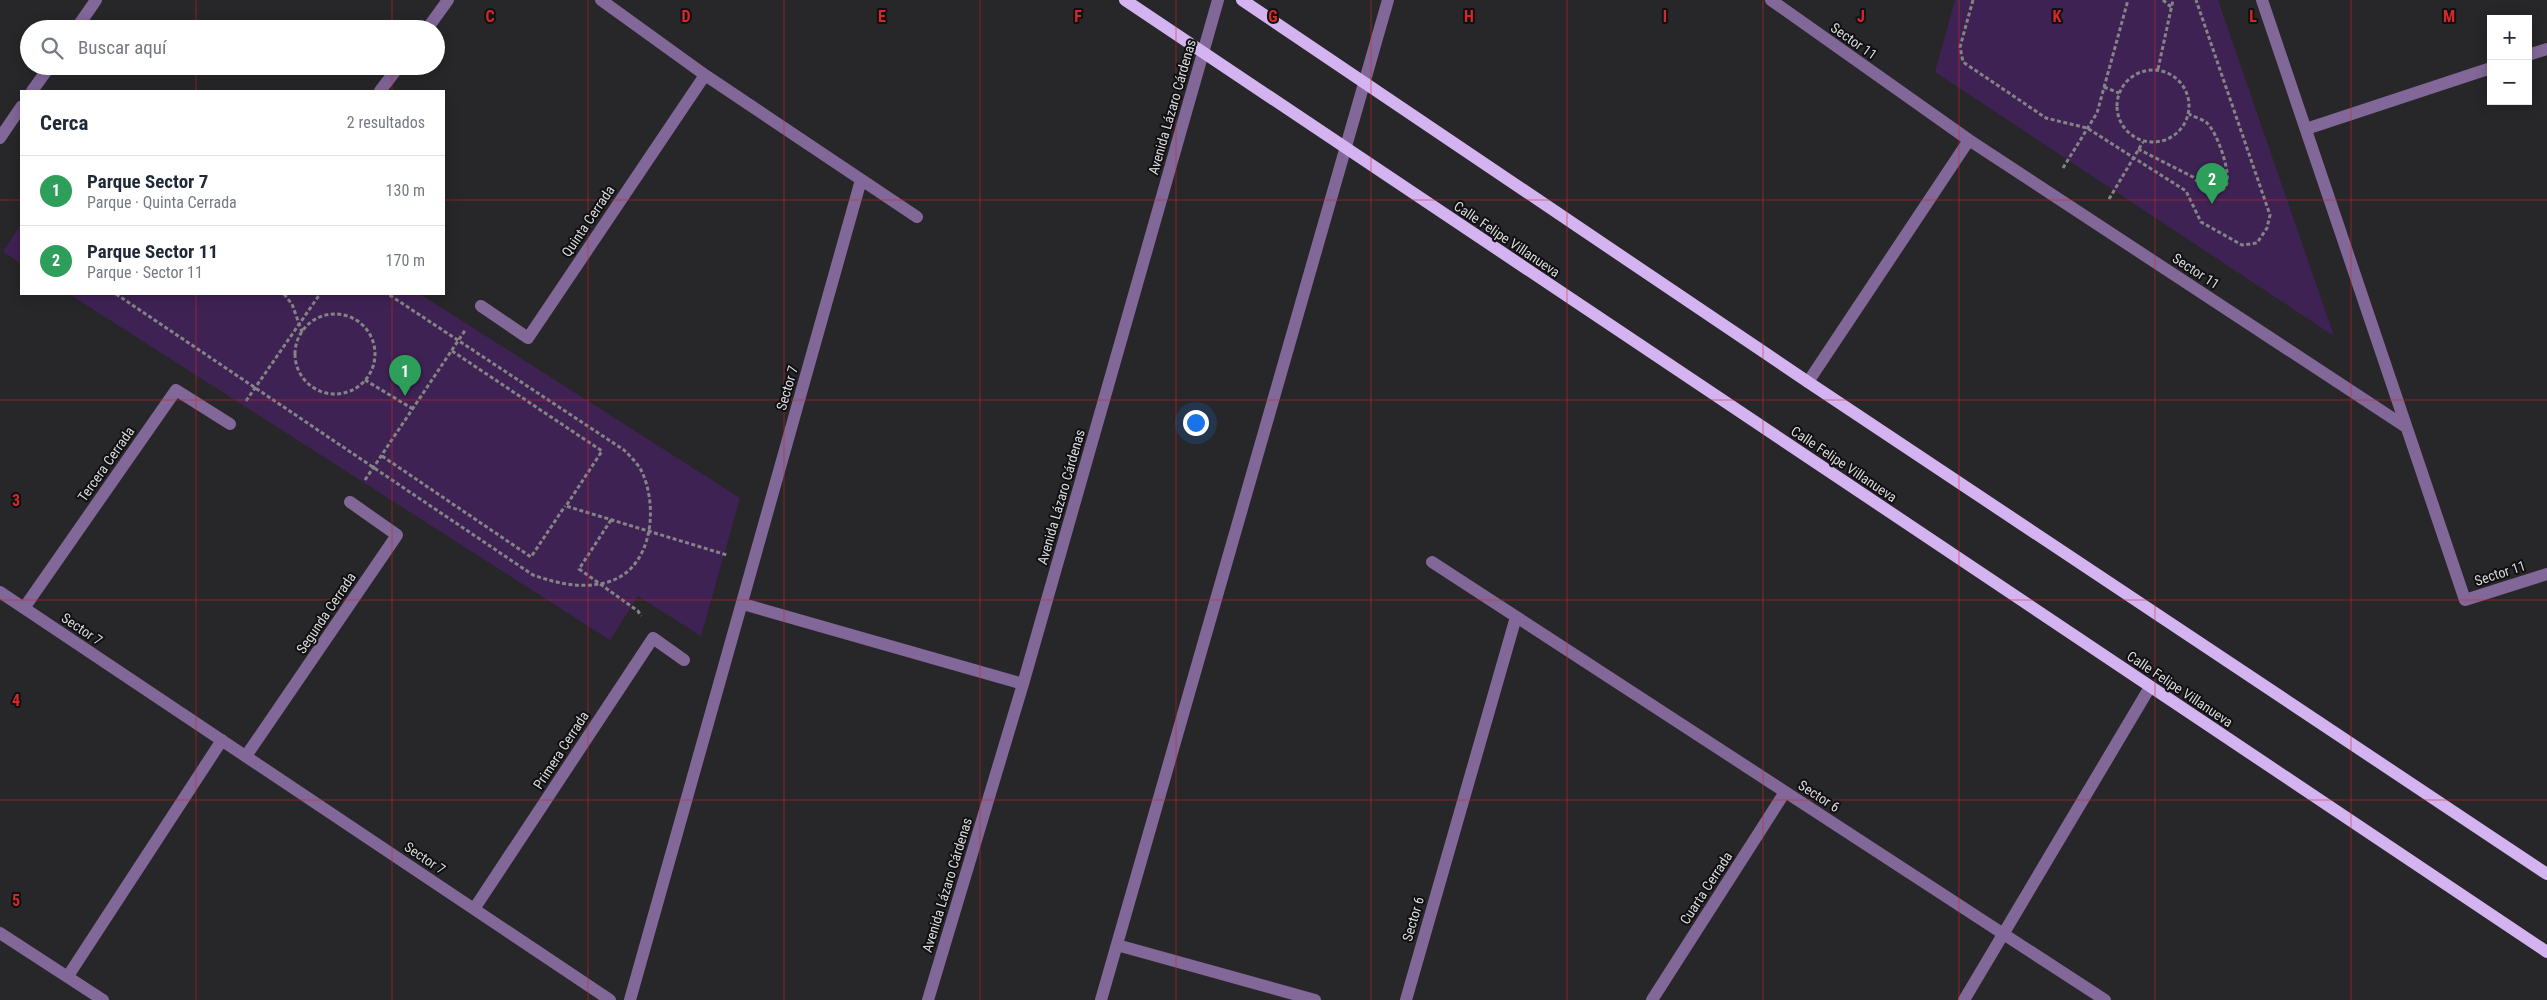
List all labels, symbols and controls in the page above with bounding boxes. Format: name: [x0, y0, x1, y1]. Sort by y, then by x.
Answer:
text: C: [485, 7, 495, 26]
text: D: [681, 7, 691, 26]
text: E: [878, 7, 886, 26]
text: F: [1074, 7, 1082, 26]
text: G: [1268, 7, 1278, 26]
text: H: [1464, 7, 1474, 26]
text: I: [1663, 7, 1667, 26]
text: J: [1857, 7, 1865, 26]
text: K: [2053, 7, 2062, 26]
text: L: [2249, 7, 2257, 26]
text: M: [2443, 7, 2455, 26]
map controls: [2487, 15, 2532, 105]
button: +: [2487, 15, 2532, 60]
street label: Sector 11: [1828, 19, 1880, 63]
search box: [20, 20, 445, 75]
icon: search: [38, 34, 66, 62]
text: Buscar aquí: [78, 36, 167, 59]
street label: Avenida Lázaro Cárdenas: [1145, 38, 1199, 176]
button: −: [2487, 60, 2532, 105]
text: Cerca: [40, 111, 88, 135]
text: 2 resultados: [347, 113, 425, 132]
pin: 2: [2196, 163, 2228, 204]
text: Parque Sector 7: [87, 170, 208, 193]
text: 1: [52, 181, 60, 200]
text: 130 m: [386, 181, 425, 200]
street label: Quinta Cerrada: [558, 182, 618, 260]
text: Parque · Quinta Cerrada: [87, 193, 237, 212]
street label: Calle Felipe Villanueva: [1451, 198, 1563, 280]
text: Parque Sector 11: [87, 240, 218, 263]
street label: Sector 11: [2170, 250, 2222, 292]
text: 2: [52, 251, 60, 270]
text: 170 m: [386, 251, 425, 270]
text: Parque · Sector 11: [87, 263, 203, 282]
pin: 1: [389, 355, 421, 396]
street label: Sector 7: [773, 364, 801, 412]
your location: [1183, 410, 1209, 436]
street label: Calle Felipe Villanueva: [1788, 423, 1900, 505]
street label: Tercera Cerrada: [74, 424, 138, 504]
street label: Avenida Lázaro Cárdenas: [1034, 428, 1088, 566]
text: 3: [12, 491, 20, 510]
street label: Sector 11: [2473, 557, 2527, 589]
street label: Segunda Cerrada: [293, 569, 359, 657]
street label: Sector 7: [59, 610, 105, 648]
street label: Calle Felipe Villanueva: [2124, 648, 2236, 730]
text: 4: [12, 691, 20, 710]
street label: Primera Cerrada: [530, 708, 592, 792]
street label: Sector 6: [1795, 777, 1843, 815]
street label: Avenida Lázaro Cárdenas: [919, 816, 975, 954]
street label: Sector 7: [402, 839, 448, 877]
street label: Cuarta Cerrada: [1677, 849, 1735, 927]
text: 5: [12, 891, 20, 910]
street label: Sector 6: [1399, 895, 1427, 943]

